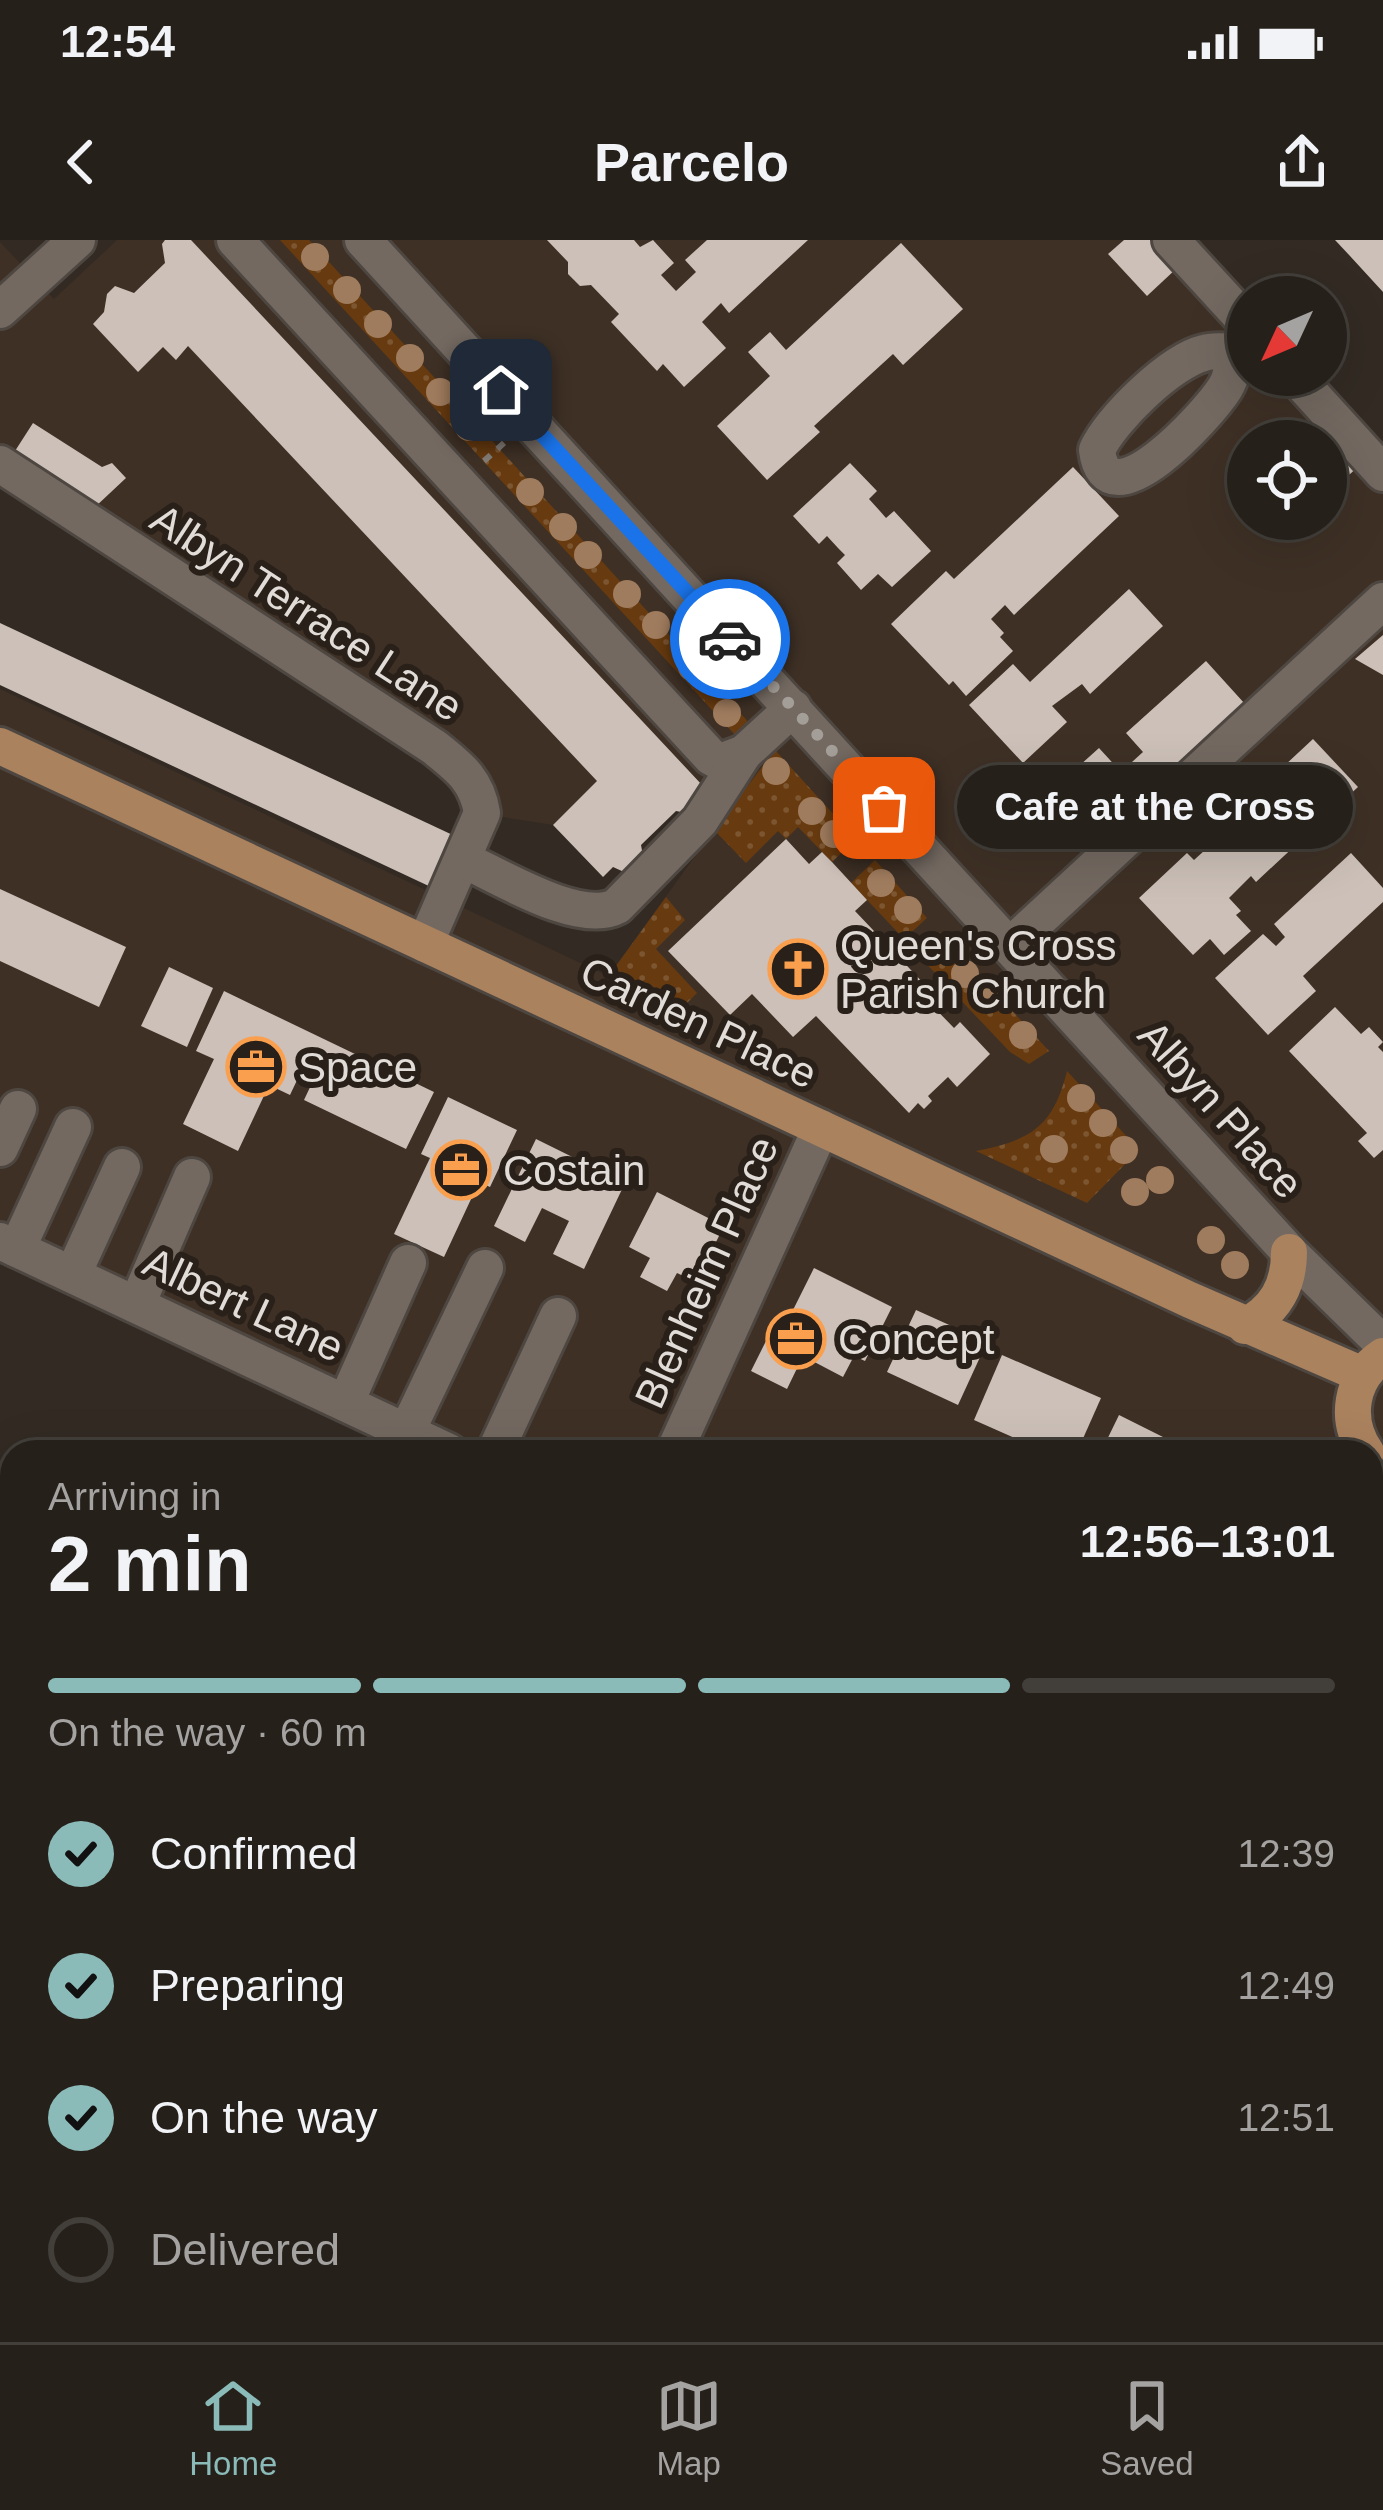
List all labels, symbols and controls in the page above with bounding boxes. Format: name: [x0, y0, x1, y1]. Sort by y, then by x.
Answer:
text: 12:54: [60, 16, 175, 67]
icon: back: [48, 129, 114, 195]
icon: share: [1269, 129, 1335, 195]
text: Parcelo: [594, 132, 789, 192]
north arrow: [1227, 276, 1347, 396]
map controls: [1227, 276, 1347, 540]
pin: [450, 339, 552, 441]
icon: home: [468, 357, 534, 423]
button: locate: [1227, 420, 1347, 540]
street label: Albyn Terrace Lane: [142, 494, 471, 730]
courier: [670, 579, 790, 699]
icon: car: [697, 606, 763, 672]
pin: [833, 757, 935, 859]
callout: Cafe at the Cross: [956, 766, 1352, 850]
icon: bag: [851, 775, 917, 841]
text: Cafe at the Cross: [995, 785, 1315, 828]
place label: Queen's Cross Parish Church: [840, 922, 1116, 1017]
church icon: Queen's Cross Parish Church: [767, 938, 829, 1000]
street label: Carden Place: [574, 947, 824, 1098]
street label: Albyn Place: [1129, 1011, 1312, 1207]
office icon: Space: [225, 1036, 287, 1098]
place label: Space: [298, 1044, 417, 1091]
street label: Blenheim Place: [626, 1129, 787, 1415]
office icon: Costain: [430, 1139, 492, 1201]
place label: Costain: [503, 1147, 645, 1194]
street label: Albert Lane: [137, 1238, 351, 1371]
office icon: Concept: [765, 1308, 827, 1370]
place label: Concept: [838, 1316, 995, 1363]
text: Arriving in: [48, 1475, 221, 1518]
text: 12:56–13:01: [1080, 1516, 1335, 1567]
text: 2 min: [48, 1520, 252, 1608]
text: On the way · 60 m: [48, 1711, 367, 1754]
icon: check: [48, 1821, 114, 1887]
text: Confirmed: [150, 1828, 358, 1879]
text: 12:39: [1237, 1832, 1335, 1875]
icon: check: [48, 1953, 114, 2019]
text: Preparing: [150, 1960, 345, 2011]
text: 12:49: [1237, 1964, 1335, 2007]
icon: check: [48, 2085, 114, 2151]
text: On the way: [150, 2092, 378, 2143]
text: 12:51: [1237, 2096, 1335, 2139]
text: Delivered: [150, 2224, 340, 2275]
tab: Home: [189, 2373, 277, 2483]
tab: Map: [656, 2373, 722, 2483]
tab: Saved: [1100, 2373, 1194, 2483]

